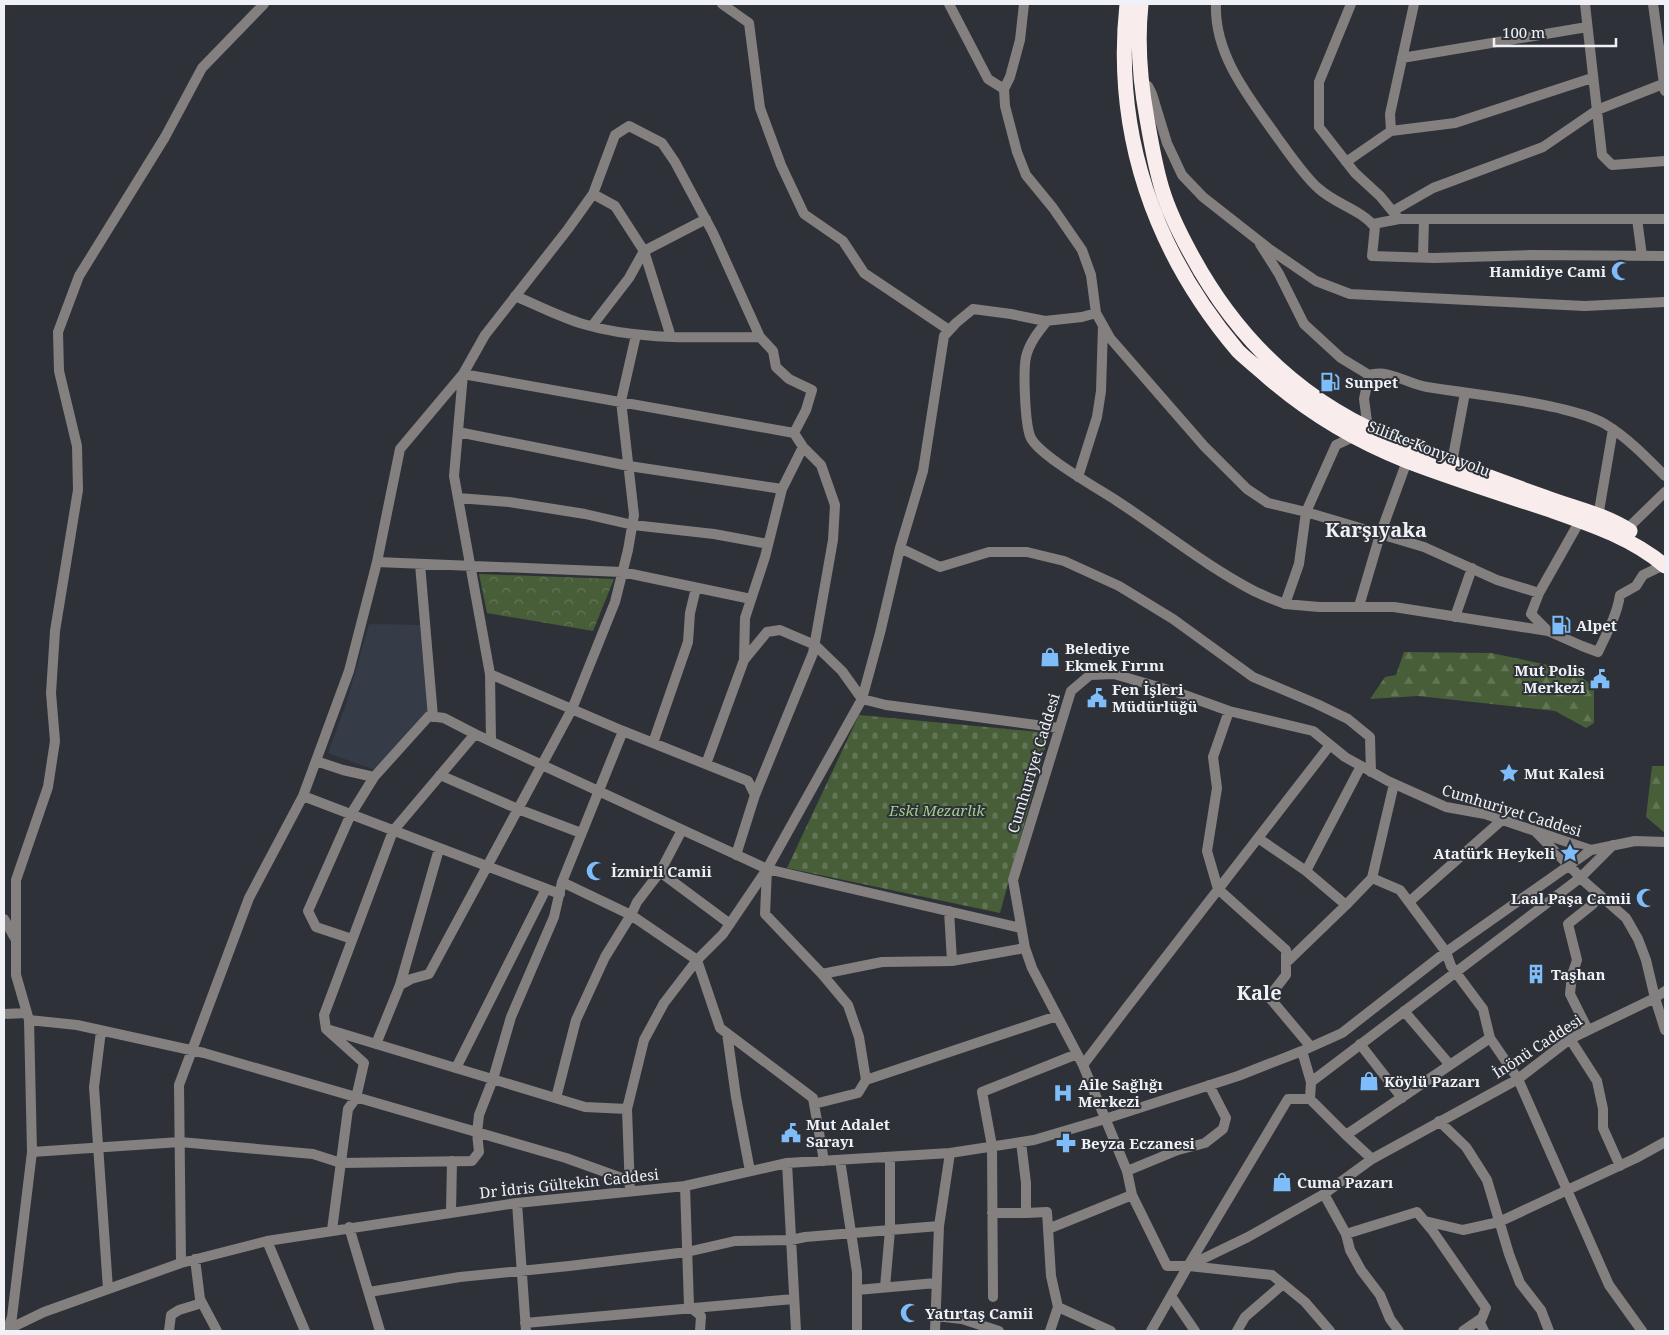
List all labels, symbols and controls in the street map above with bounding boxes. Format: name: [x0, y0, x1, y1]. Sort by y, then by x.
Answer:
scale bar: [1494, 15, 1616, 47]
text: 100 m: [1502, 22, 1545, 42]
mosque icon: Hamidiye Cami: [1610, 260, 1632, 282]
place label: Hamidiye Cami: [1489, 261, 1607, 281]
fuel station icon: Sunpet: [1319, 371, 1341, 393]
place label: Sunpet: [1345, 372, 1398, 392]
street label: Silifke-Konya yolu: [1365, 415, 1493, 481]
district label: Karşıyaka: [1325, 516, 1427, 543]
fuel station icon: Alpet: [1550, 614, 1572, 636]
place label: Alpet: [1576, 615, 1617, 635]
place label: Belediye Ekmek Fırını: [1065, 638, 1165, 675]
shop icon: Belediye Ekmek Fırını: [1039, 646, 1061, 668]
place label: Mut Polis Merkezi: [1514, 660, 1586, 697]
public building icon: Mut Polis Merkezi: [1589, 668, 1611, 690]
place label: Fen İşleri Müdürlüğü: [1112, 679, 1198, 716]
public building icon: Fen İşleri Müdürlüğü: [1086, 687, 1108, 709]
street label: Cumhuriyet Caddesi: [1002, 690, 1064, 835]
place icon: Mut Kalesi: [1498, 762, 1520, 784]
place label: Mut Kalesi: [1524, 763, 1605, 783]
street label: Cumhuriyet Caddesi: [1440, 779, 1585, 841]
park label: Eski Mezarlık: [888, 800, 985, 820]
place icon: Atatürk Heykeli: [1559, 842, 1581, 864]
place label: Atatürk Heykeli: [1433, 843, 1556, 863]
mosque icon: İzmirli Camii: [585, 860, 607, 882]
place label: İzmirli Camii: [611, 861, 712, 881]
mosque icon: Laal Paşa Camii: [1635, 887, 1657, 909]
place label: Laal Paşa Camii: [1511, 888, 1632, 908]
building icon: Taşhan: [1525, 963, 1547, 985]
place label: Taşhan: [1551, 964, 1606, 984]
district label: Kale: [1236, 979, 1282, 1006]
street label: İnönü Caddesi: [1489, 1010, 1586, 1082]
shop icon: Köylü Pazarı: [1358, 1070, 1380, 1092]
place label: Köylü Pazarı: [1384, 1071, 1481, 1091]
place label: Aile Sağlığı Merkezi: [1078, 1074, 1163, 1111]
hospital icon: Aile Sağlığı Merkezi: [1052, 1082, 1074, 1104]
place label: Mut Adalet Sarayı: [806, 1114, 890, 1151]
public building icon: Mut Adalet Sarayı: [780, 1122, 802, 1144]
pharmacy icon: Beyza Eczanesi: [1055, 1132, 1077, 1154]
place label: Beyza Eczanesi: [1081, 1133, 1196, 1153]
street label: Dr İdris Gültekin Caddesi: [478, 1164, 660, 1202]
shop icon: Cuma Pazarı: [1271, 1171, 1293, 1193]
place label: Cuma Pazarı: [1297, 1172, 1394, 1192]
mosque icon: Yatırtaş Camii: [899, 1302, 921, 1324]
place label: Yatırtaş Camii: [925, 1303, 1034, 1323]

